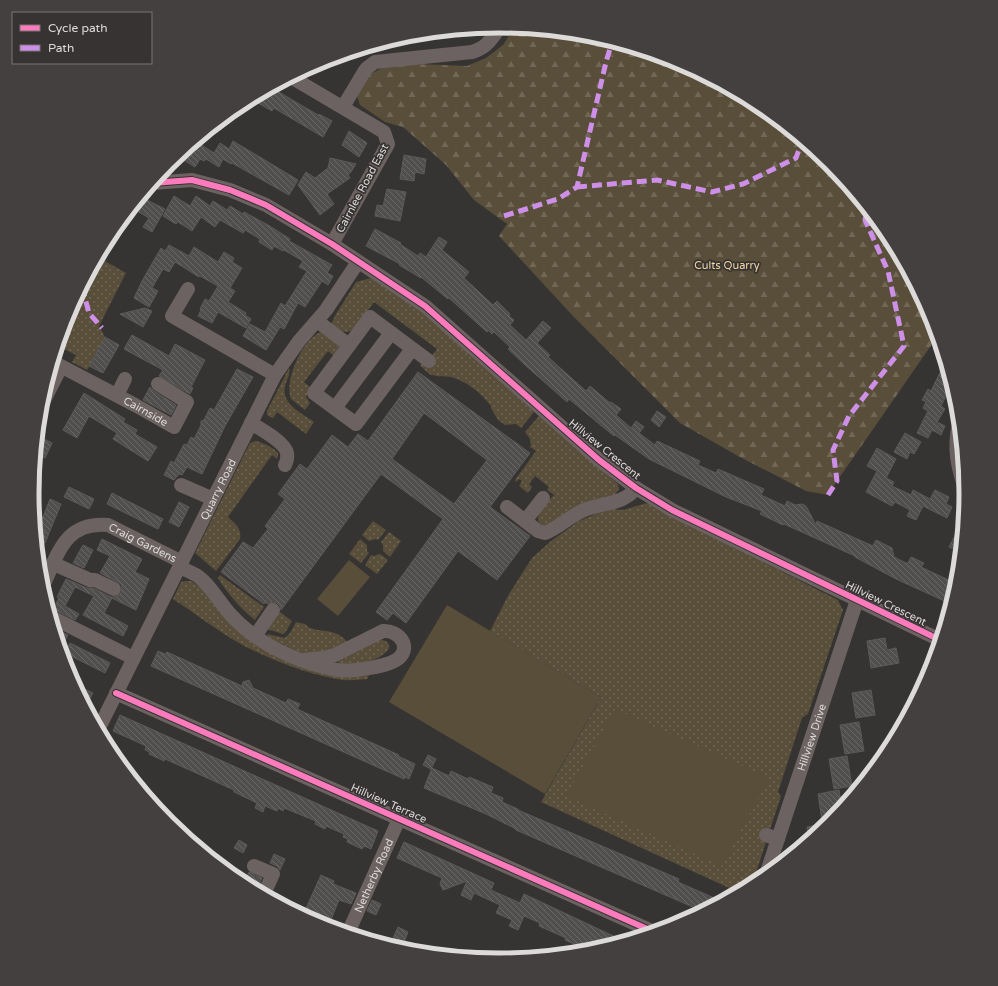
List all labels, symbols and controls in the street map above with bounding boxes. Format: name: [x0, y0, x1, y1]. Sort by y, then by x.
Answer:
legend: [12, 12, 152, 64]
text: Cycle path: [48, 21, 107, 35]
text: Path: [48, 41, 74, 55]
street label: Cairnlee Road East: [334, 142, 391, 235]
park label: Cults Quarry: [694, 259, 760, 272]
street label: Cairnside: [121, 394, 170, 429]
street label: Hillview Crescent: [566, 416, 643, 482]
street label: Quarry Road: [198, 457, 239, 522]
street label: Craig Gardens: [107, 520, 179, 565]
street label: Hillview Crescent: [843, 578, 928, 629]
street label: Hillview Drive: [795, 702, 829, 773]
street label: Hillview Terrace: [349, 781, 429, 826]
street label: Netherby Road: [352, 837, 396, 915]

